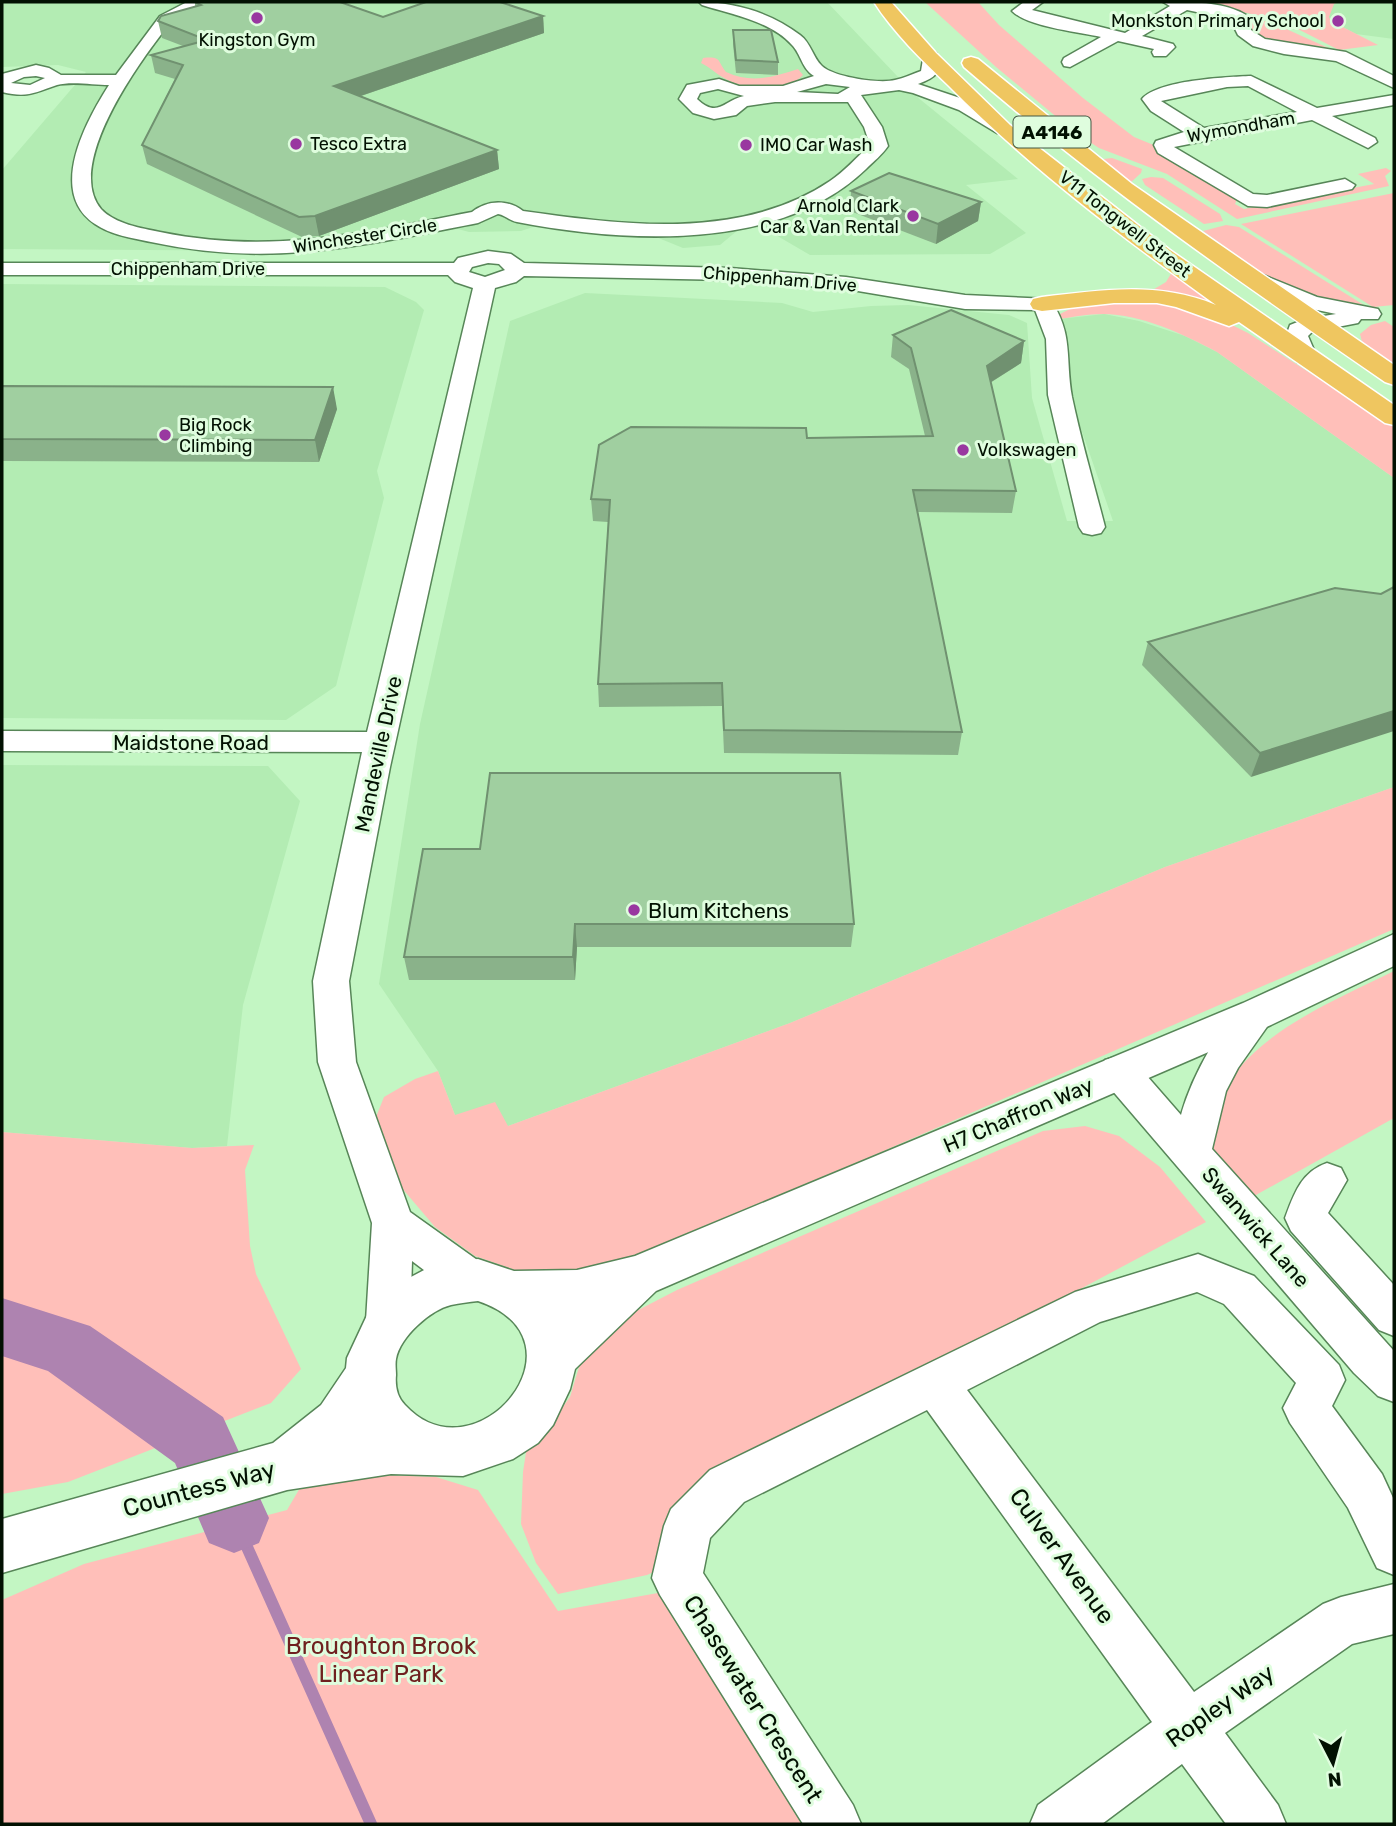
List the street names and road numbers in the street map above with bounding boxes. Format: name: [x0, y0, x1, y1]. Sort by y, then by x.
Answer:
street label: Wymondham: [1185, 107, 1297, 147]
road number: A4146: [1014, 116, 1090, 148]
street label: V11 Tongwell Street: [1055, 166, 1195, 282]
street label: Winchester Circle: [292, 214, 438, 258]
street label: Chippenham Drive: [111, 258, 265, 280]
street label: Chippenham Drive: [702, 261, 858, 297]
street label: Mandeville Drive: [349, 674, 407, 834]
street label: Maidstone Road: [113, 730, 269, 755]
street label: H7 Chaffron Way: [939, 1072, 1097, 1158]
street label: Swanwick Lane: [1197, 1162, 1315, 1292]
street label: Countess Way: [120, 1455, 278, 1523]
street label: Culver Avenue: [1004, 1483, 1120, 1629]
street label: Chasewater Crescent: [678, 1590, 828, 1808]
street label: Ropley Way: [1161, 1659, 1279, 1753]

